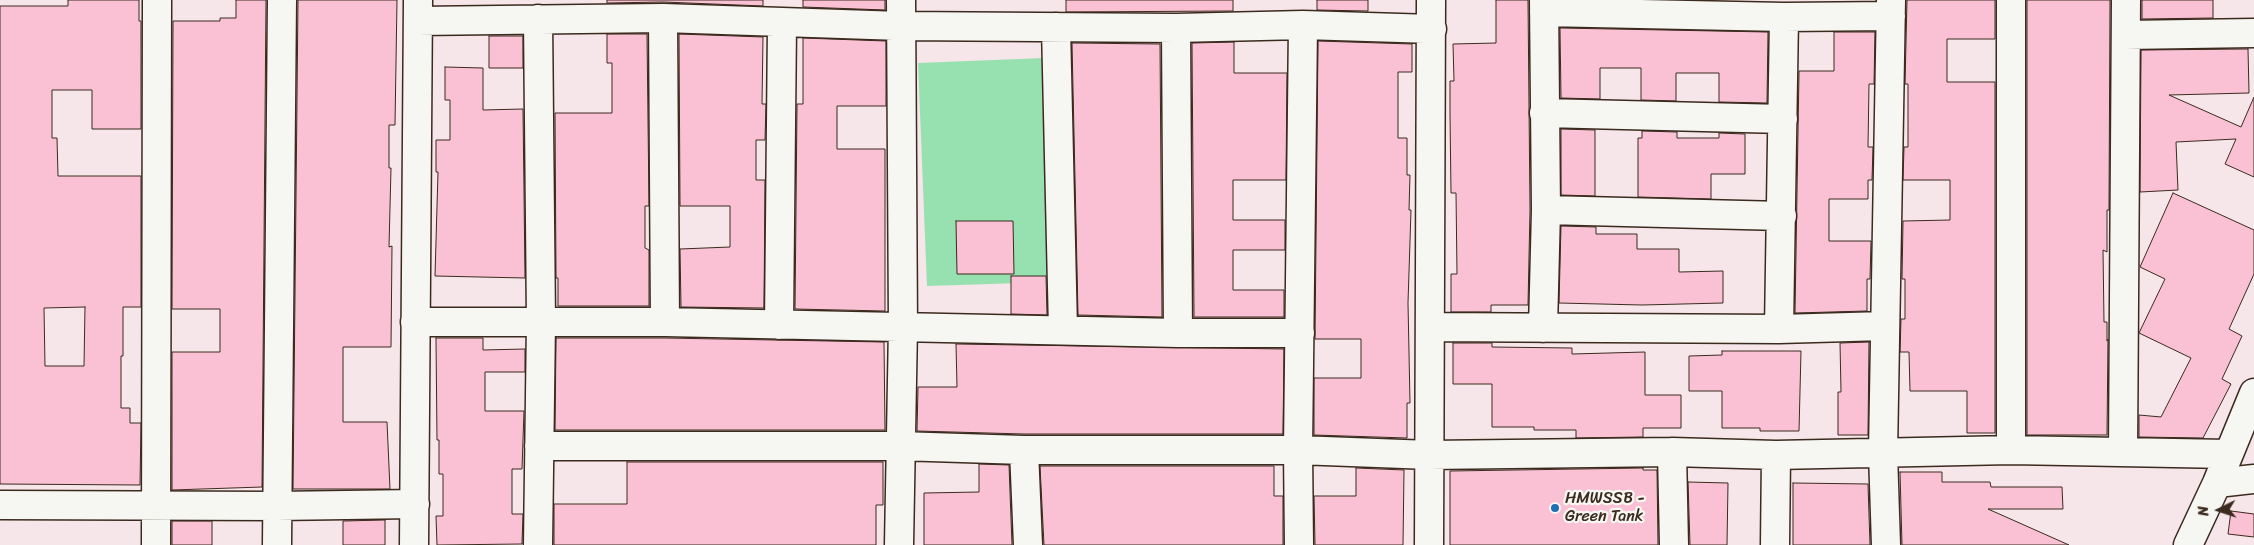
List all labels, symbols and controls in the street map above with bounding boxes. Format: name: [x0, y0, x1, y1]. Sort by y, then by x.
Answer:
north arrow: [2194, 485, 2244, 535]
place label: HMWSSB - Green Tank: [1565, 489, 1645, 527]
marker: HMWSSB - Green Tank: [1549, 502, 1561, 514]
text: N: [2191, 505, 2216, 517]

